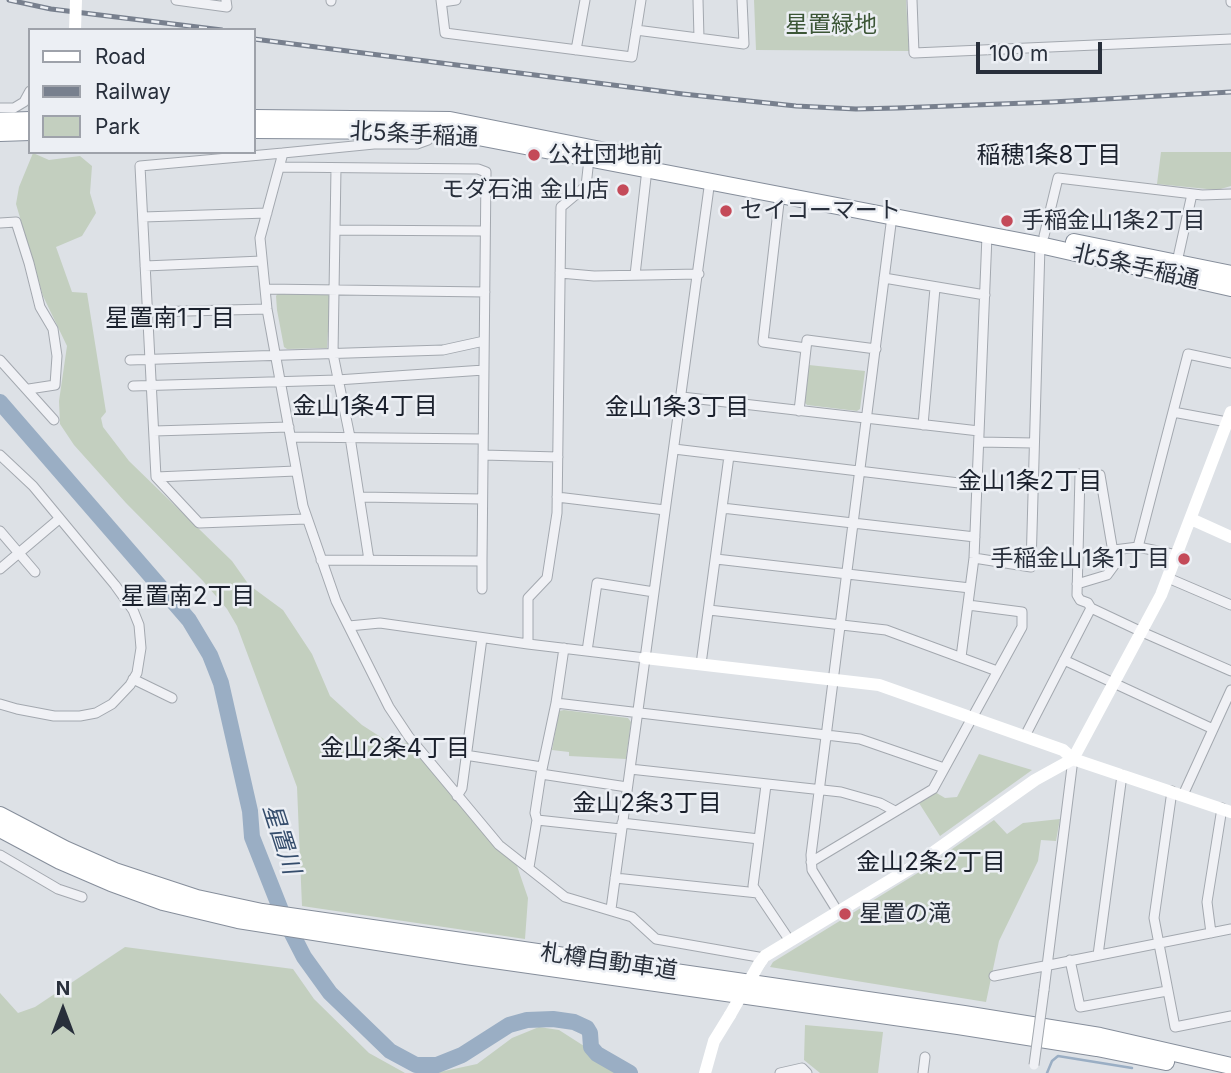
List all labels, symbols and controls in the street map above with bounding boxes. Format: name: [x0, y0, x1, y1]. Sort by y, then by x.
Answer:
park label: 星置緑地: [785, 11, 877, 39]
legend: [28, 28, 256, 154]
scale bar: [979, 28, 1105, 72]
text: 100 m: [989, 41, 1048, 66]
text: Road: [95, 44, 146, 69]
text: Railway: [95, 79, 171, 104]
text: Park: [95, 114, 140, 139]
street label: 北5条手稲通: [349, 118, 479, 152]
place label: 公社団地前: [548, 141, 663, 169]
district label: 稲穂1条8丁目: [977, 142, 1121, 170]
marker: 公社団地前: [526, 147, 542, 163]
place label: モダ石油 金山店: [442, 176, 609, 204]
marker: モダ石油 金山店: [615, 182, 631, 198]
place label: セイコーマート: [740, 197, 901, 225]
marker: セイコーマート: [718, 203, 734, 219]
place label: 手稲金山1条2丁目: [1021, 207, 1205, 235]
marker: 手稲金山1条2丁目: [999, 213, 1015, 229]
street label: 北5条手稲通: [1070, 239, 1202, 295]
district label: 星置南1丁目: [105, 305, 235, 333]
district label: 金山1条4丁目: [292, 393, 438, 421]
district label: 金山1条3丁目: [605, 394, 749, 422]
district label: 金山1条2丁目: [958, 468, 1102, 496]
place label: 手稲金山1条1丁目: [990, 545, 1170, 573]
marker: 手稲金山1条1丁目: [1176, 551, 1192, 567]
district label: 星置南2丁目: [121, 583, 255, 611]
district label: 金山2条4丁目: [320, 735, 470, 763]
district label: 金山2条3丁目: [572, 790, 722, 818]
water label: 星置川: [256, 800, 306, 878]
district label: 金山2条2丁目: [856, 849, 1006, 877]
place label: 星置の滝: [859, 900, 951, 928]
marker: 星置の滝: [837, 906, 853, 922]
street label: 札樽自動車道: [539, 939, 679, 985]
north arrow: [28, 975, 98, 1045]
text: N: [56, 977, 70, 1000]

